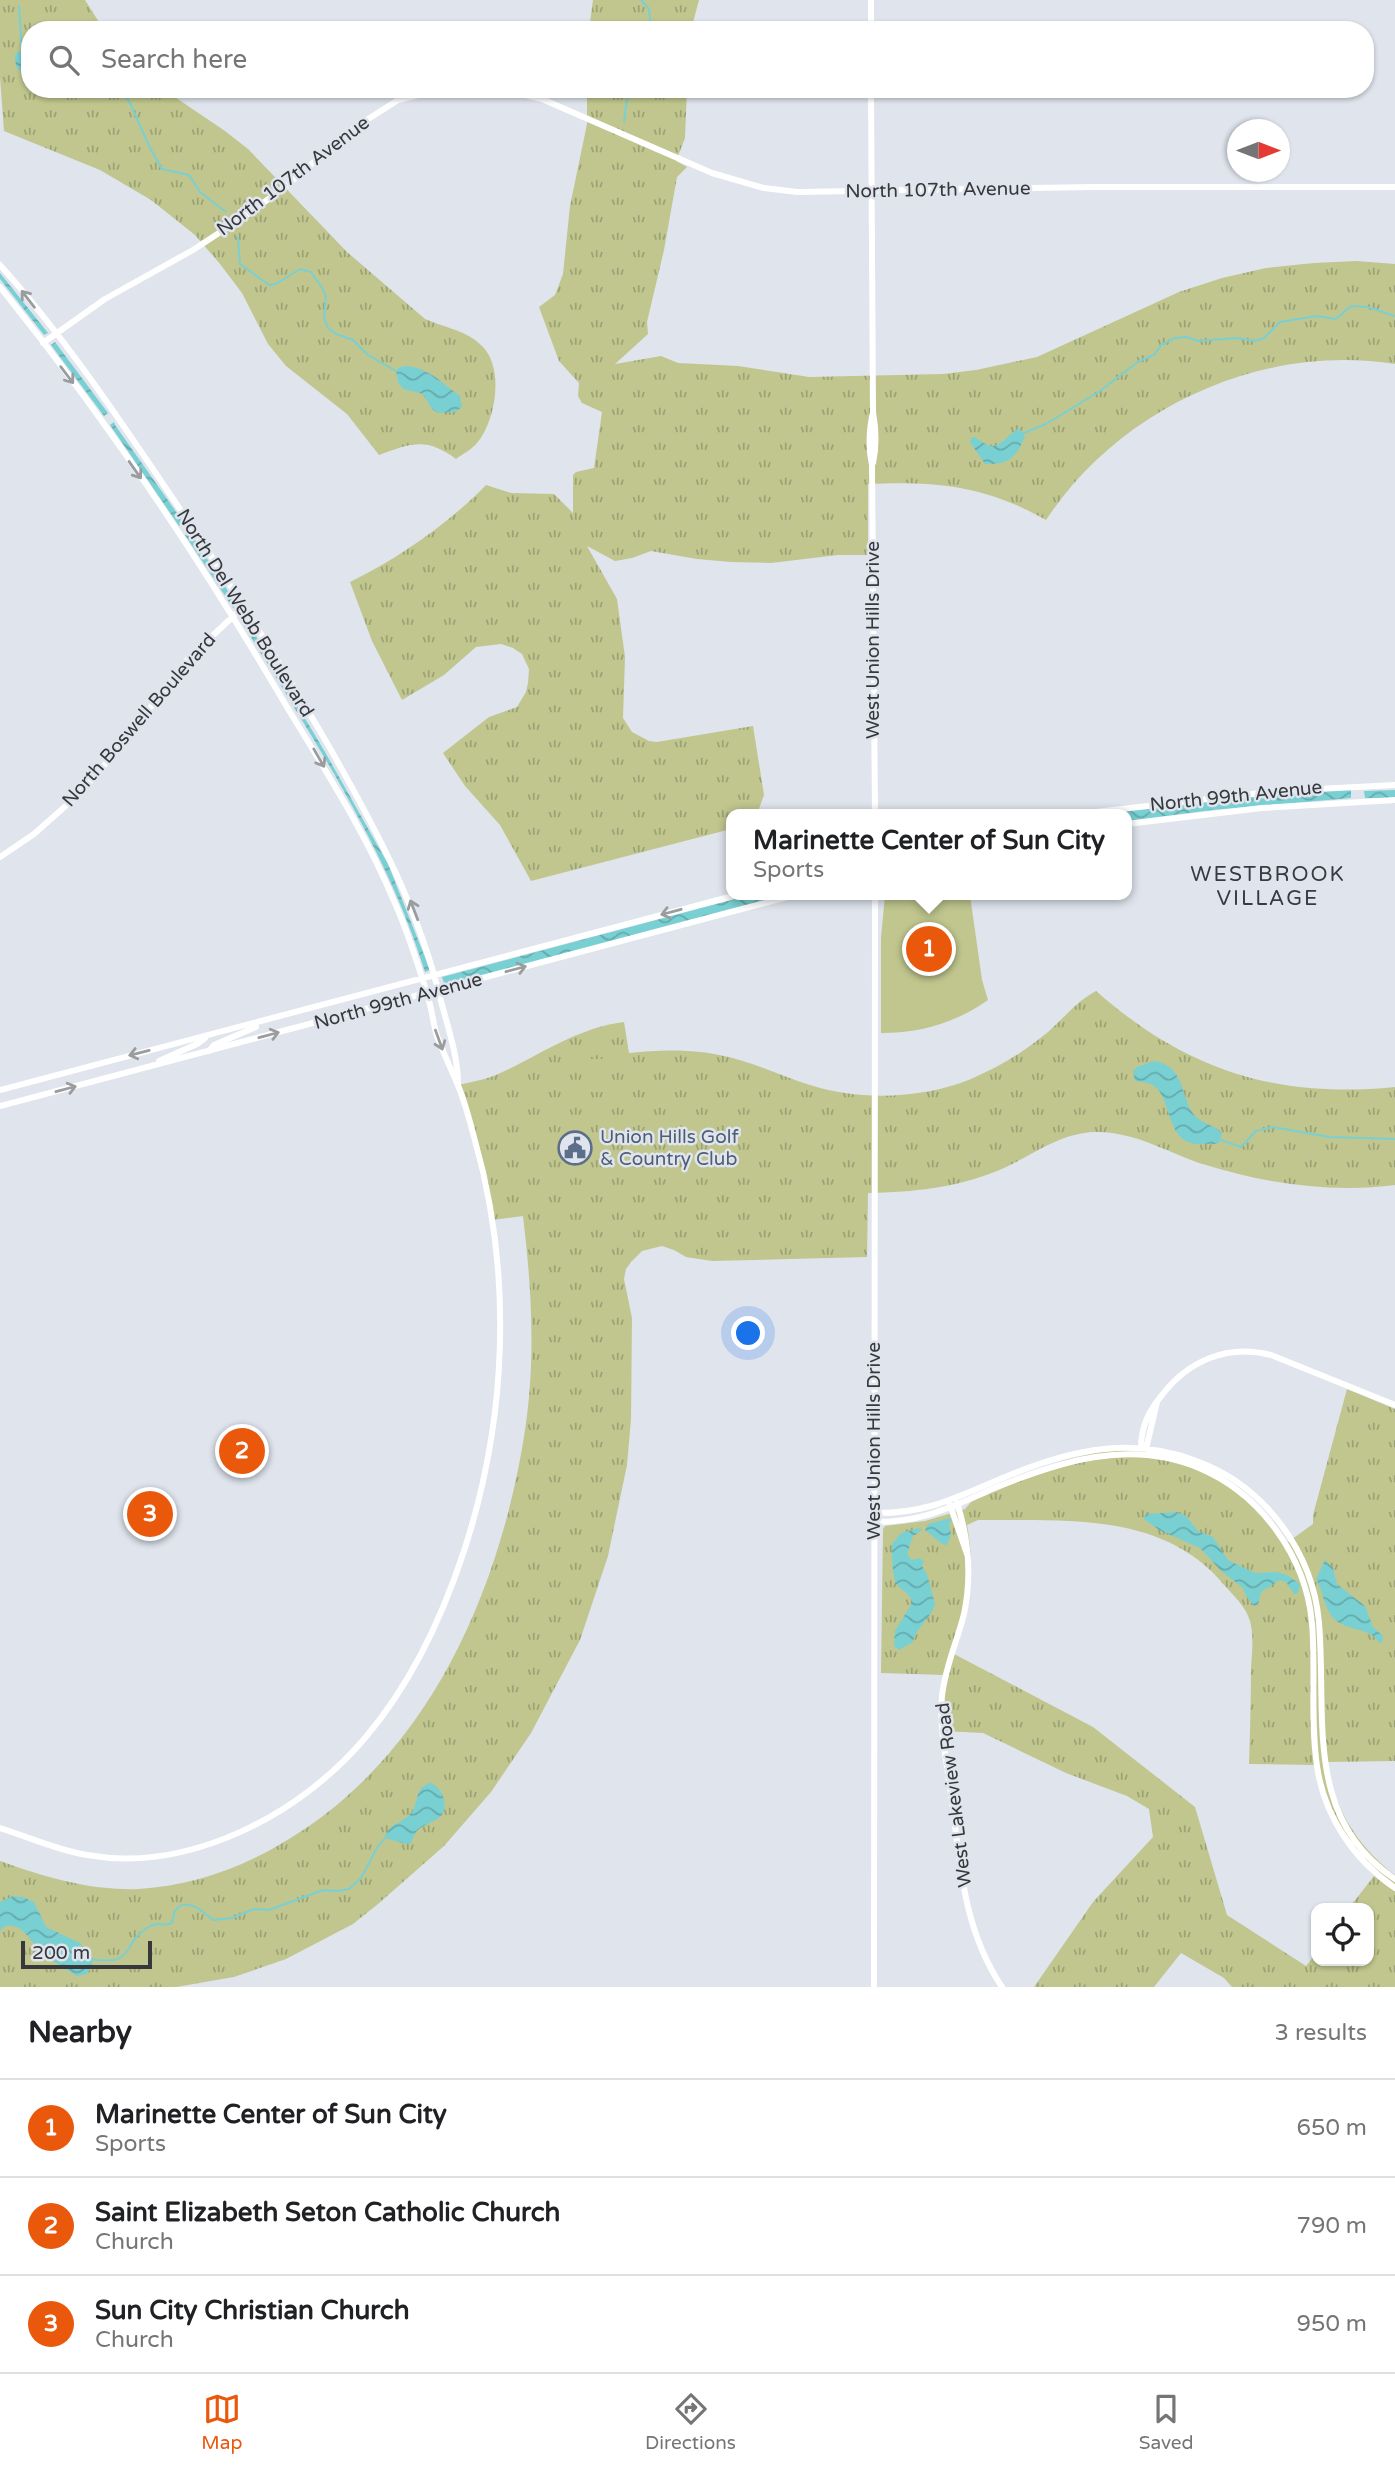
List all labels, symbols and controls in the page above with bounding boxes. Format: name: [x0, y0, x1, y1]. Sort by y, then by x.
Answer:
search box: [21, 21, 1374, 98]
icon: search: [45, 41, 83, 79]
text: Search here: [101, 44, 247, 75]
street label: North 107th Avenue: [212, 112, 374, 240]
north arrow: [1227, 119, 1290, 182]
street label: North 107th Avenue: [845, 177, 1031, 203]
one-way arrow: [21, 290, 36, 309]
one-way arrow: [60, 366, 75, 384]
one-way arrow: [128, 460, 142, 479]
street label: North Del Webb Boulevard: [172, 505, 318, 721]
street label: West Union Hills Drive: [862, 541, 884, 739]
street label: North Boswell Boulevard: [58, 629, 220, 811]
one-way arrow: [312, 748, 326, 768]
street label: North 99th Avenue: [1149, 776, 1323, 816]
popup: [726, 809, 1132, 900]
text: Marinette Center of Sun City: [753, 825, 1105, 856]
text: Sports: [753, 856, 824, 884]
district label: WESTBROOK VILLAGE: [1190, 862, 1346, 911]
one-way arrow: [406, 900, 419, 922]
one-way arrow: [660, 906, 683, 919]
pin: 1: [906, 923, 952, 975]
one-way arrow: [504, 962, 527, 975]
street label: North 99th Avenue: [311, 968, 485, 1034]
one-way arrow: [257, 1028, 279, 1041]
one-way arrow: [434, 1029, 446, 1051]
one-way arrow: [128, 1047, 151, 1060]
one-way arrow: [55, 1081, 77, 1094]
place label: Union Hills Golf & Country Club: [600, 1126, 739, 1170]
public building icon: Union Hills Golf & Country Club: [556, 1129, 594, 1167]
your location: [731, 1316, 765, 1350]
street label: West Union Hills Drive: [863, 1342, 885, 1540]
pin: 2: [219, 1425, 265, 1477]
pin: 3: [127, 1488, 173, 1540]
street label: West Lakeview Road: [932, 1701, 976, 1889]
map controls: [1311, 1903, 1374, 1966]
button: locate: [1311, 1903, 1374, 1966]
scale bar: [21, 1938, 152, 1970]
text: 200 m: [32, 1942, 90, 1964]
text: Nearby: [28, 2014, 132, 2051]
text: 3 results: [1274, 2019, 1367, 2047]
text: Marinette Center of Sun City: [95, 2099, 447, 2130]
text: 1: [44, 2114, 58, 2142]
text: 650 m: [1297, 2114, 1367, 2142]
text: Sports: [95, 2130, 166, 2158]
text: Saint Elizabeth Seton Catholic Church: [95, 2197, 560, 2228]
text: 2: [44, 2212, 58, 2240]
text: 790 m: [1297, 2212, 1367, 2240]
text: Church: [95, 2228, 174, 2256]
text: Sun City Christian Church: [95, 2295, 410, 2326]
text: 3: [44, 2310, 58, 2338]
text: 950 m: [1297, 2310, 1367, 2338]
text: Church: [95, 2326, 174, 2354]
tab: Map: [201, 2390, 242, 2454]
tab: Directions: [645, 2390, 736, 2454]
tab: Saved: [1139, 2390, 1194, 2454]

